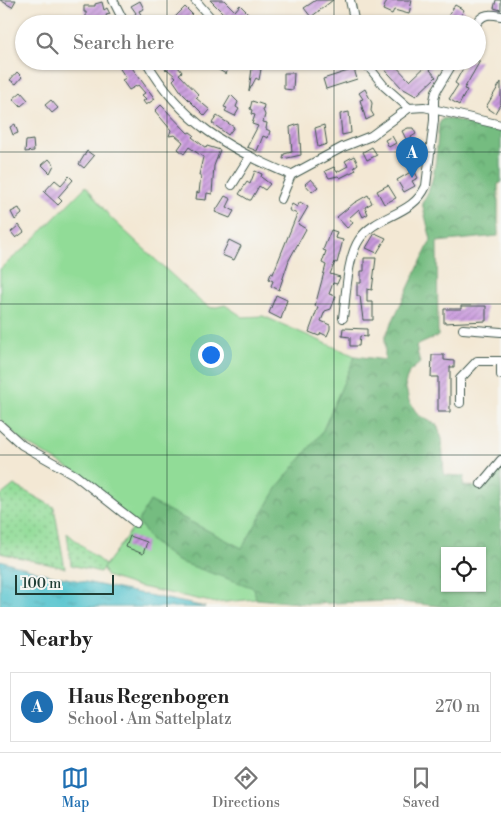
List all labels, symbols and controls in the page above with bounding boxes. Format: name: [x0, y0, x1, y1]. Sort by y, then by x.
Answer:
search box: [15, 15, 486, 70]
icon: search: [33, 29, 61, 57]
text: Search here: [73, 31, 174, 55]
pin: A: [396, 137, 428, 178]
your location: [198, 342, 224, 368]
map controls: [441, 547, 486, 592]
button: locate: [441, 547, 486, 592]
scale bar: [15, 572, 114, 595]
text: 100 m: [22, 575, 61, 593]
text: Nearby: [20, 627, 93, 653]
text: Haus Regenbogen: [68, 685, 229, 709]
text: A: [31, 697, 43, 717]
text: 270 m: [435, 697, 480, 717]
text: School · Am Sattelplatz: [68, 709, 232, 729]
tab: Map: [61, 764, 89, 812]
tab: Directions: [212, 764, 280, 812]
tab: Saved: [403, 764, 440, 812]

